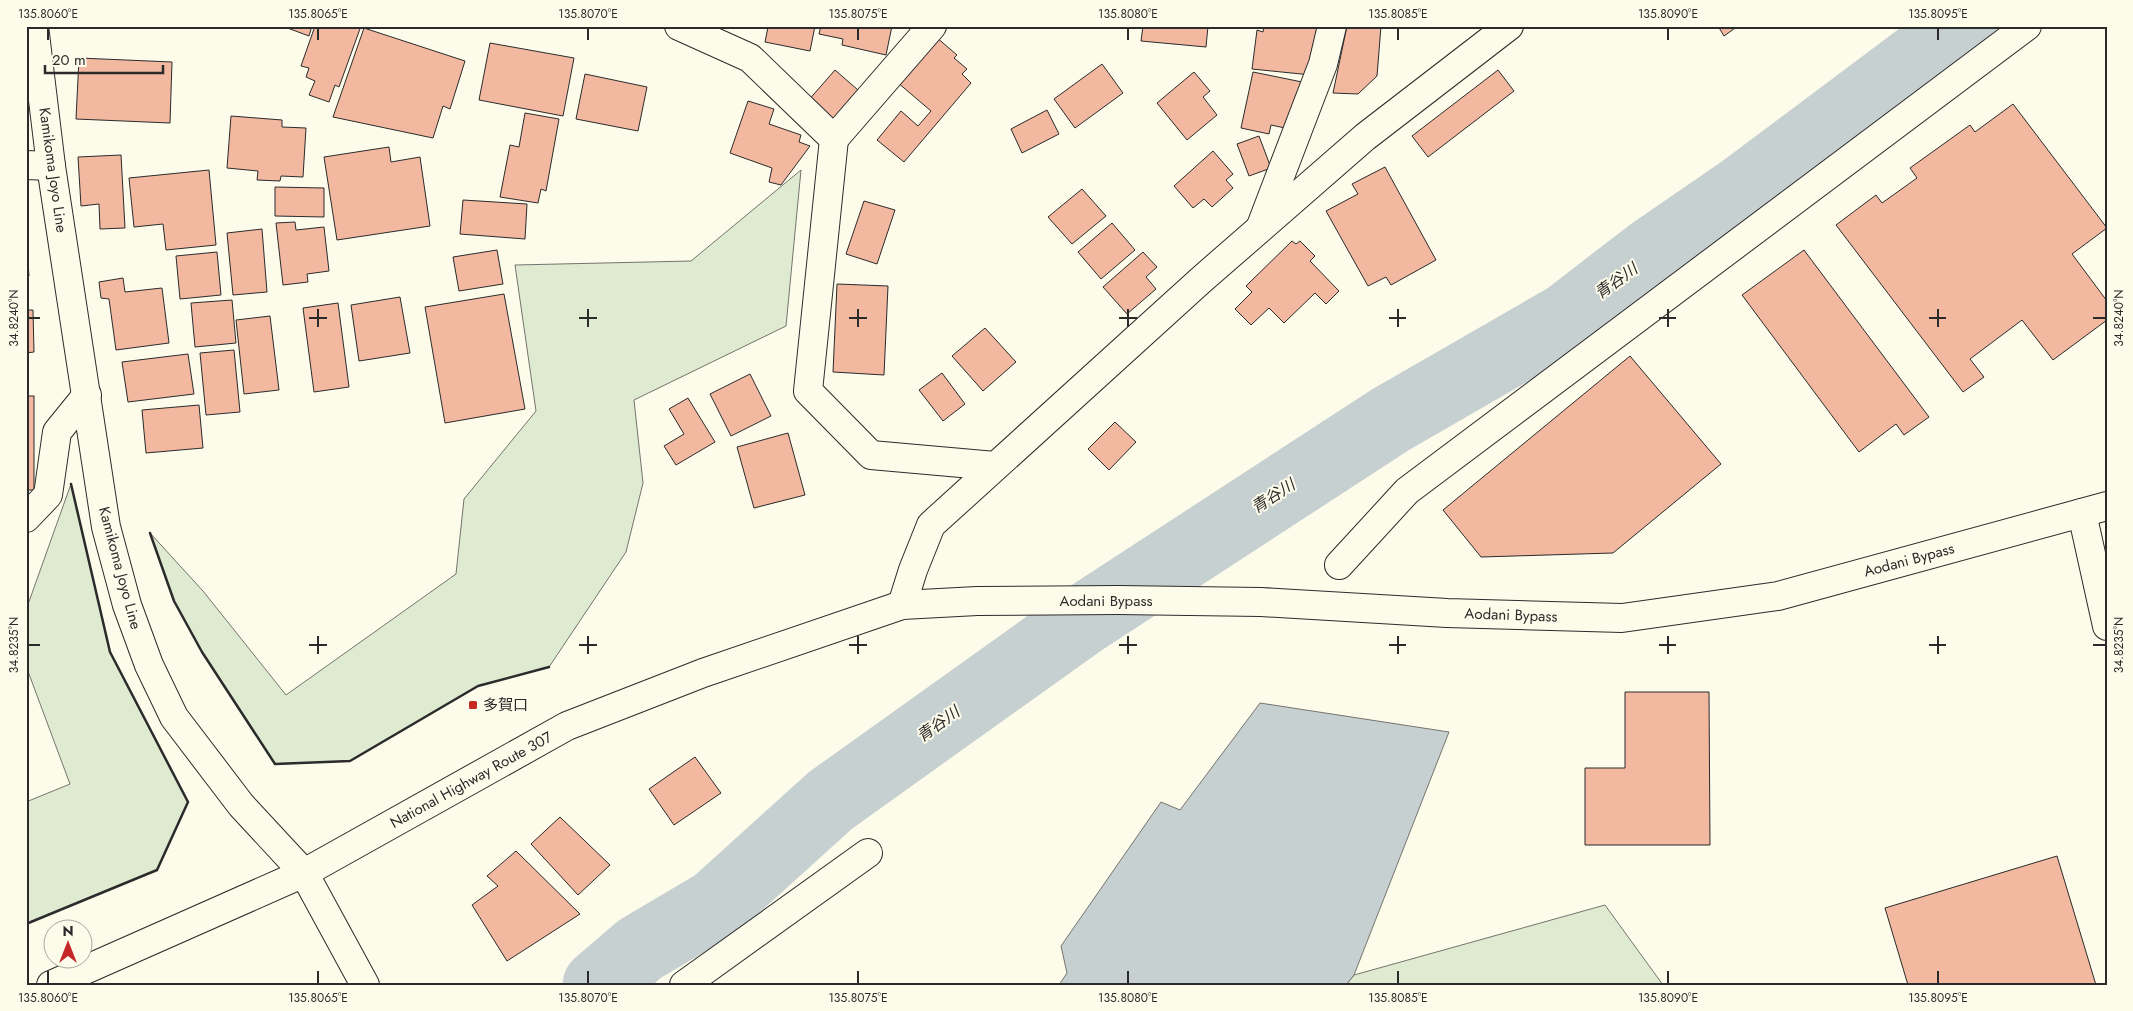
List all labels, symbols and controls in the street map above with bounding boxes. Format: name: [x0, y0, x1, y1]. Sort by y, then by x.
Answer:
text: 135.8060°E: [18, 5, 78, 23]
text: 135.8065°E: [288, 5, 348, 23]
text: 135.8070°E: [558, 5, 618, 23]
text: 135.8075°E: [828, 5, 888, 23]
text: 135.8080°E: [1098, 5, 1158, 23]
text: 135.8085°E: [1368, 5, 1428, 23]
text: 135.8090°E: [1638, 5, 1698, 23]
text: 135.8095°E: [1908, 5, 1968, 23]
scale bar: [45, 42, 162, 74]
text: 20 m: [52, 49, 86, 71]
street label: Kamikoma Joyo Line: [33, 106, 73, 234]
water label: 青谷川: [1590, 256, 1644, 304]
text: 34.8240°N: [5, 289, 23, 347]
text: 34.8240°N: [2110, 289, 2128, 347]
water label: 青谷川: [1247, 472, 1301, 519]
street label: Kamikoma Joyo Line: [93, 504, 147, 632]
street label: Aodani Bypass: [1861, 537, 1957, 583]
street label: Aodani Bypass: [1060, 590, 1152, 612]
street label: Aodani Bypass: [1464, 602, 1558, 628]
text: 34.8235°N: [5, 617, 23, 673]
text: 34.8235°N: [2110, 617, 2128, 673]
place label: 多賀口: [483, 694, 528, 716]
marker: 多賀口: [467, 699, 479, 711]
water label: 青谷川: [912, 699, 966, 747]
street label: National Highway Route 307: [386, 726, 556, 834]
north arrow: [42, 918, 92, 968]
text: N: [62, 921, 74, 941]
text: 135.8060°E: [18, 989, 78, 1007]
text: 135.8065°E: [288, 989, 348, 1007]
text: 135.8070°E: [558, 989, 618, 1007]
text: 135.8075°E: [828, 989, 888, 1007]
text: 135.8080°E: [1098, 989, 1158, 1007]
text: 135.8085°E: [1368, 989, 1428, 1007]
text: 135.8090°E: [1638, 989, 1698, 1007]
text: 135.8095°E: [1908, 989, 1968, 1007]

